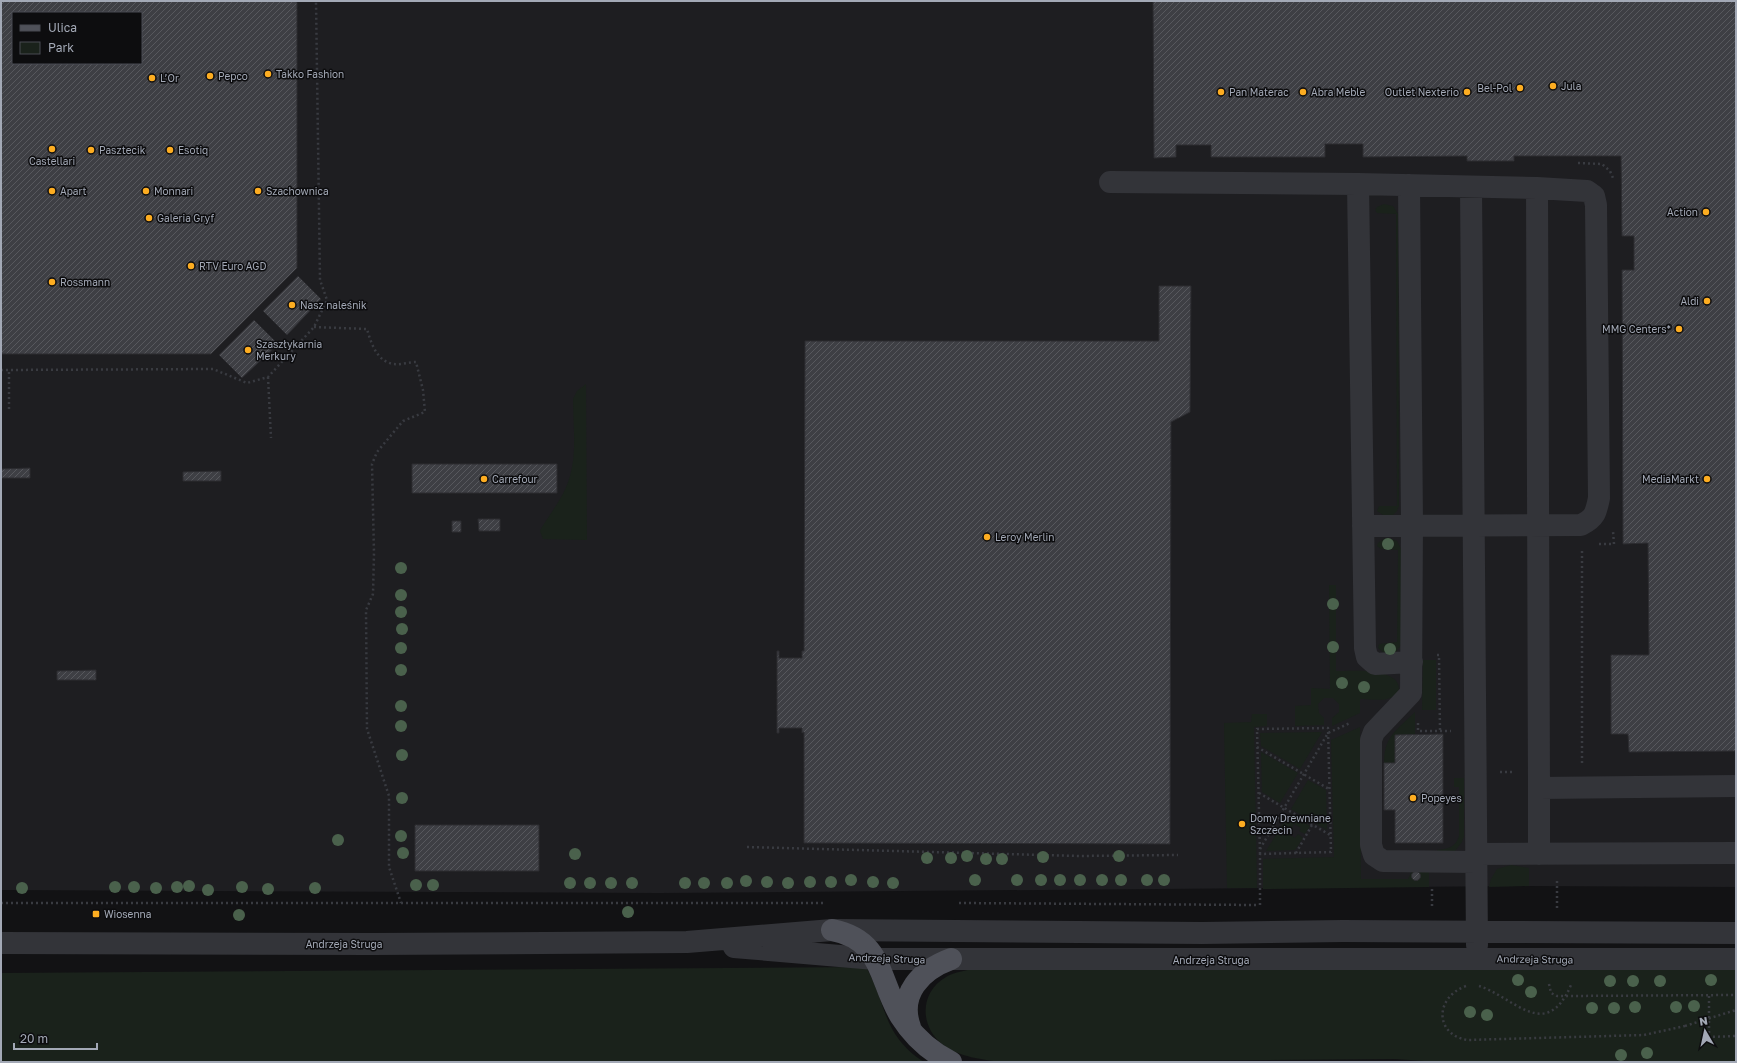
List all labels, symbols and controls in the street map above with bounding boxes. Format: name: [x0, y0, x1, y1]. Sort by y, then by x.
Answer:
legend: [12, 12, 142, 64]
text: Ulica: [48, 20, 77, 35]
text: Park: [48, 40, 74, 55]
place label: Takko Fashion: [276, 68, 344, 80]
marker: Takko Fashion: [263, 69, 273, 79]
place label: Pepco: [218, 70, 248, 82]
marker: Pepco: [205, 71, 215, 81]
place label: L’Or: [160, 72, 179, 84]
marker: L’Or: [147, 73, 157, 83]
place label: Jula: [1561, 80, 1581, 92]
marker: Jula: [1548, 81, 1558, 91]
place label: Bel-Pol: [1477, 82, 1512, 94]
marker: Bel-Pol: [1515, 83, 1525, 93]
place label: Pan Materac: [1229, 86, 1289, 98]
place label: Abra Meble: [1311, 86, 1365, 98]
place label: Outlet Nexterio: [1385, 86, 1459, 98]
marker: Pan Materac: [1216, 87, 1226, 97]
marker: Abra Meble: [1298, 87, 1308, 97]
marker: Outlet Nexterio: [1462, 87, 1472, 97]
marker: Castellari: [47, 144, 57, 154]
place label: Pasztecik: [99, 144, 146, 156]
place label: Esotiq: [178, 144, 208, 156]
marker: Pasztecik: [86, 145, 96, 155]
marker: Esotiq: [165, 145, 175, 155]
place label: Castellari: [29, 155, 75, 167]
place label: Apart: [60, 185, 87, 197]
place label: Monnari: [154, 185, 193, 197]
place label: Szachownica: [266, 185, 329, 197]
marker: Apart: [47, 186, 57, 196]
marker: Monnari: [141, 186, 151, 196]
marker: Szachownica: [253, 186, 263, 196]
place label: Action: [1667, 206, 1698, 218]
marker: Action: [1701, 207, 1711, 217]
place label: Galeria Gryf: [157, 212, 214, 224]
marker: Galeria Gryf: [144, 213, 154, 223]
place label: RTV Euro AGD: [199, 260, 266, 272]
marker: RTV Euro AGD: [186, 261, 196, 271]
place label: Rossmann: [60, 276, 110, 288]
marker: Rossmann: [47, 277, 57, 287]
place label: Aldi: [1681, 295, 1699, 307]
marker: Aldi: [1702, 296, 1712, 306]
place label: Nasz naleśnik: [300, 299, 367, 311]
marker: Nasz naleśnik: [287, 300, 297, 310]
place label: MMG Centers*: [1602, 323, 1671, 335]
marker: MMG Centers*: [1674, 324, 1684, 334]
place label: Szaszłykarnia Merkury: [256, 338, 322, 362]
marker: Szaszłykarnia Merkury: [243, 345, 253, 355]
place label: Carrefour: [492, 473, 537, 485]
place label: MediaMarkt: [1642, 473, 1699, 485]
marker: Carrefour: [479, 474, 489, 484]
marker: MediaMarkt: [1702, 474, 1712, 484]
place label: Leroy Merlin: [995, 531, 1054, 543]
marker: Leroy Merlin: [982, 532, 992, 542]
place label: Popeyes: [1421, 792, 1462, 804]
marker: Popeyes: [1408, 793, 1418, 803]
place label: Domy Drewniane Szczecin: [1250, 812, 1331, 836]
marker: Domy Drewniane Szczecin: [1237, 819, 1247, 829]
place label: Wiosenna: [104, 908, 151, 920]
marker: Wiosenna: [91, 909, 101, 919]
street label: Andrzeja Struga: [306, 938, 382, 950]
street label: Andrzeja Struga: [848, 951, 926, 965]
street label: Andrzeja Struga: [1497, 952, 1573, 966]
street label: Andrzeja Struga: [1173, 954, 1249, 966]
north arrow: [1685, 1011, 1725, 1051]
text: N: [1698, 1014, 1709, 1028]
scale bar: [14, 1025, 97, 1051]
text: 20 m: [20, 1031, 48, 1046]

